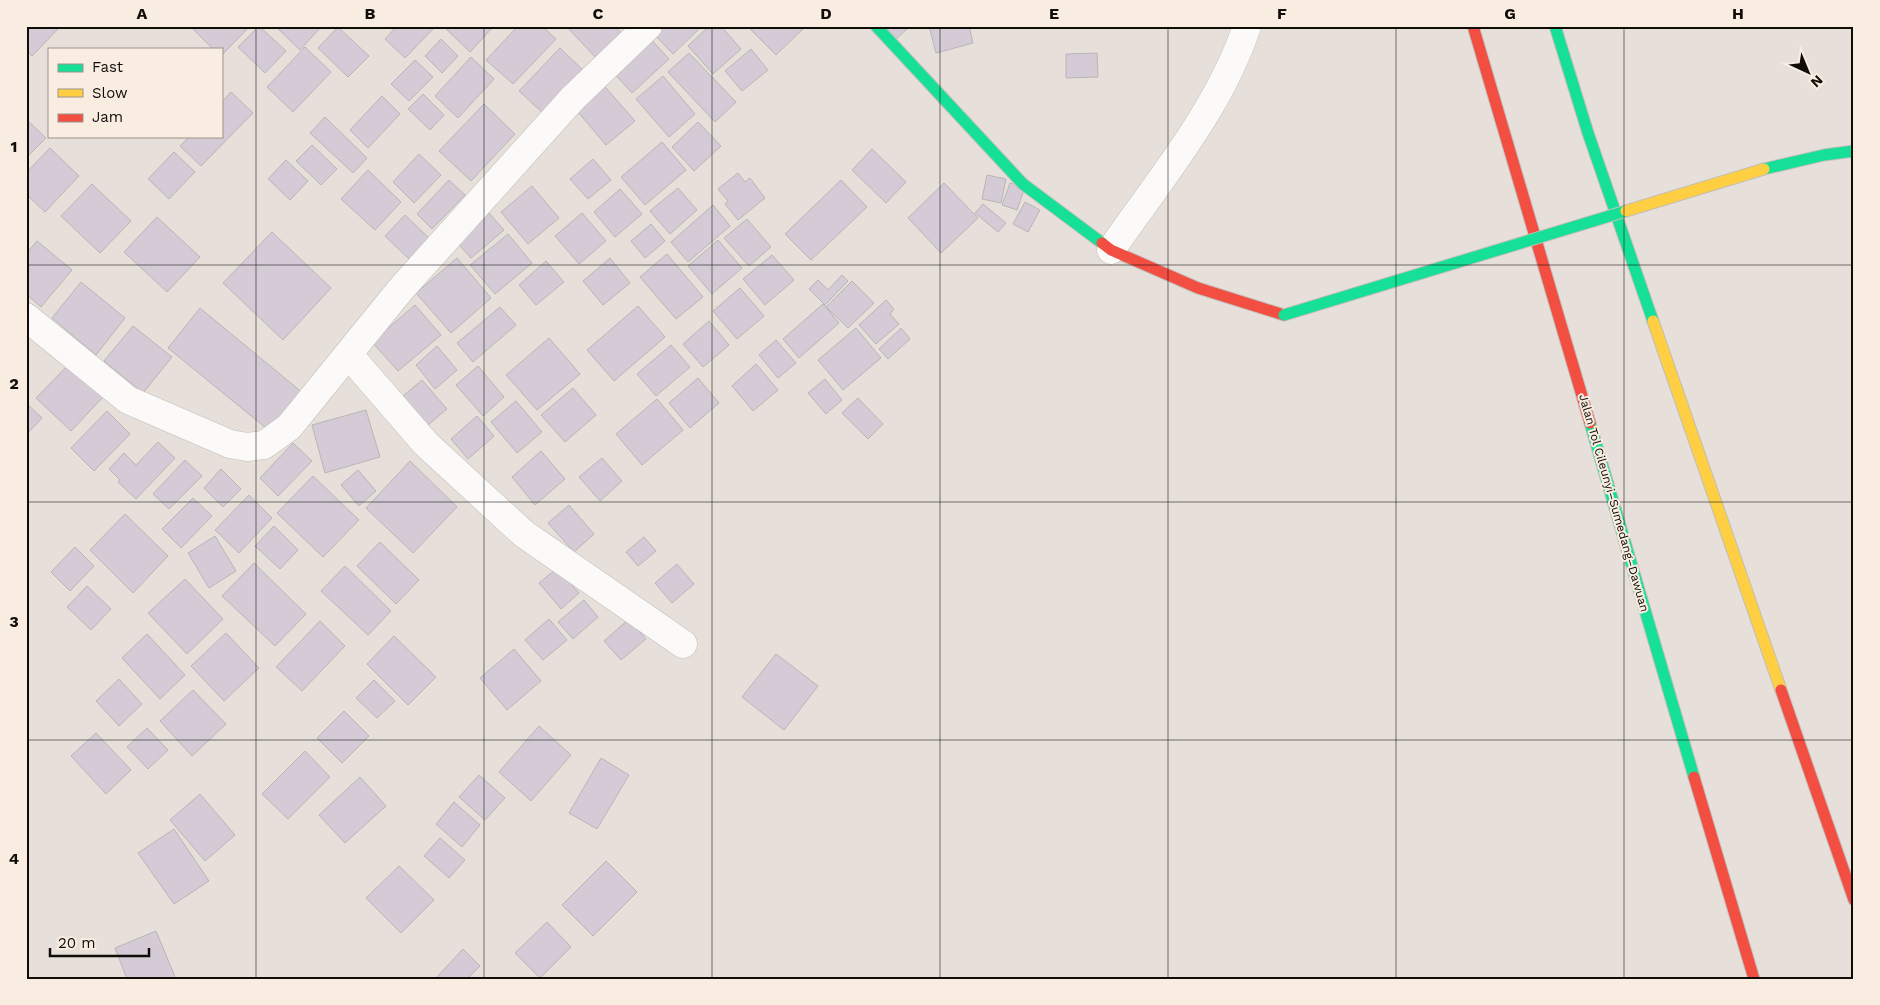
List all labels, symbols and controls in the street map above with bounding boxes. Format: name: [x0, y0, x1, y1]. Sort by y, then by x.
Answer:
text: A: [137, 4, 148, 23]
text: B: [365, 4, 376, 23]
text: C: [593, 4, 604, 23]
text: D: [820, 4, 832, 23]
text: E: [1049, 4, 1059, 23]
text: F: [1277, 4, 1287, 23]
text: G: [1504, 4, 1516, 23]
text: H: [1732, 4, 1744, 23]
legend: [48, 48, 222, 138]
north arrow: [1782, 48, 1832, 98]
text: Fast: [92, 58, 124, 76]
text: N: [1808, 72, 1826, 91]
text: Slow: [92, 84, 128, 102]
text: Jam: [92, 108, 123, 126]
text: 1: [11, 137, 17, 156]
text: 2: [9, 374, 19, 393]
street label: Jalan Tol Cileunyi–Sumedang–Dawuan: [1576, 393, 1652, 613]
text: 3: [9, 612, 19, 631]
text: 4: [9, 849, 19, 868]
scale bar: [50, 925, 149, 957]
text: 20 m: [58, 934, 96, 952]

